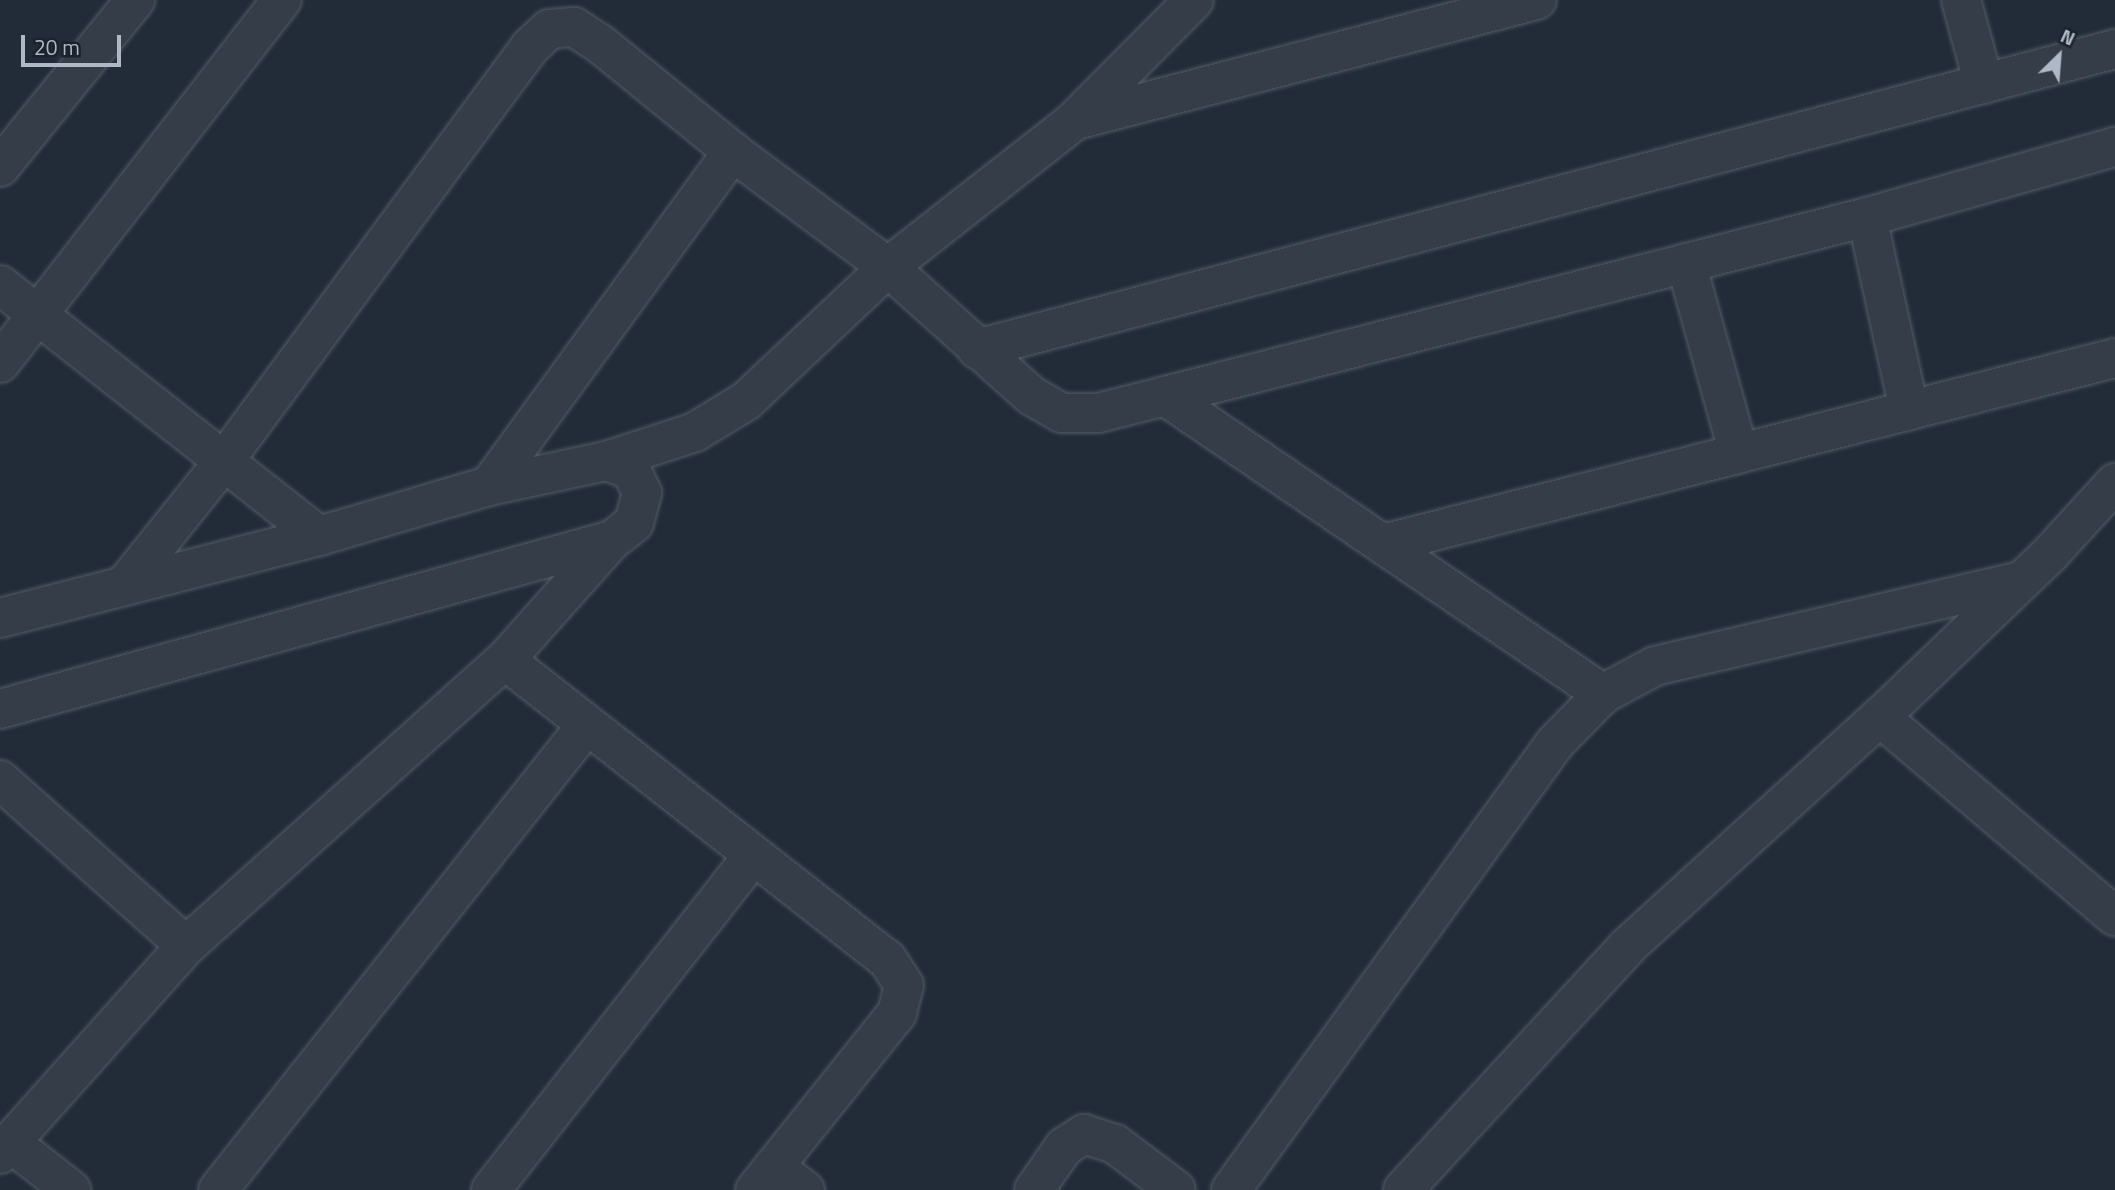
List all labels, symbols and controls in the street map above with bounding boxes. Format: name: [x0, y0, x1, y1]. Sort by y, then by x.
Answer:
scale bar: [24, 21, 124, 65]
north arrow: [2024, 21, 2094, 91]
text: N: [2056, 21, 2080, 52]
text: 20 m: [34, 31, 80, 63]

